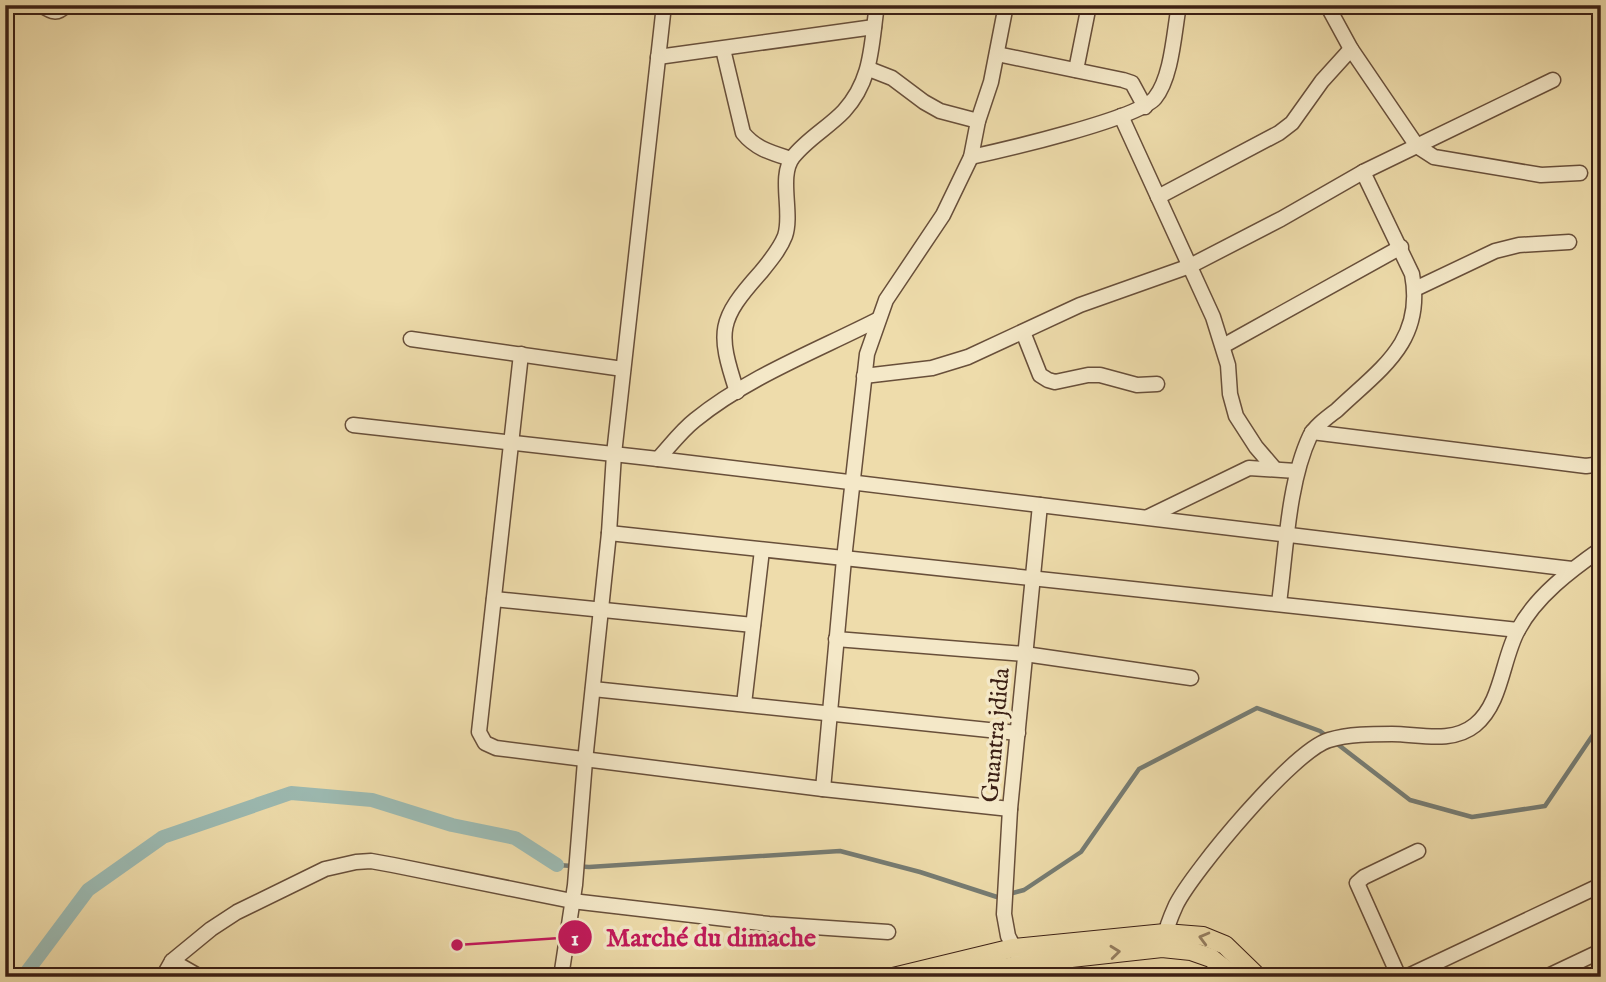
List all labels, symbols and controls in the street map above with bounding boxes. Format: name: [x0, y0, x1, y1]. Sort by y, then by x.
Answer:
street label: Guantra jdida: [975, 666, 1018, 804]
callout: Marché du dimache: [557, 914, 830, 961]
text: Marché du dimache: [606, 922, 816, 955]
text: 1: [571, 926, 579, 953]
one-way arrow: [1198, 932, 1210, 946]
one-way arrow: [1109, 945, 1121, 960]

